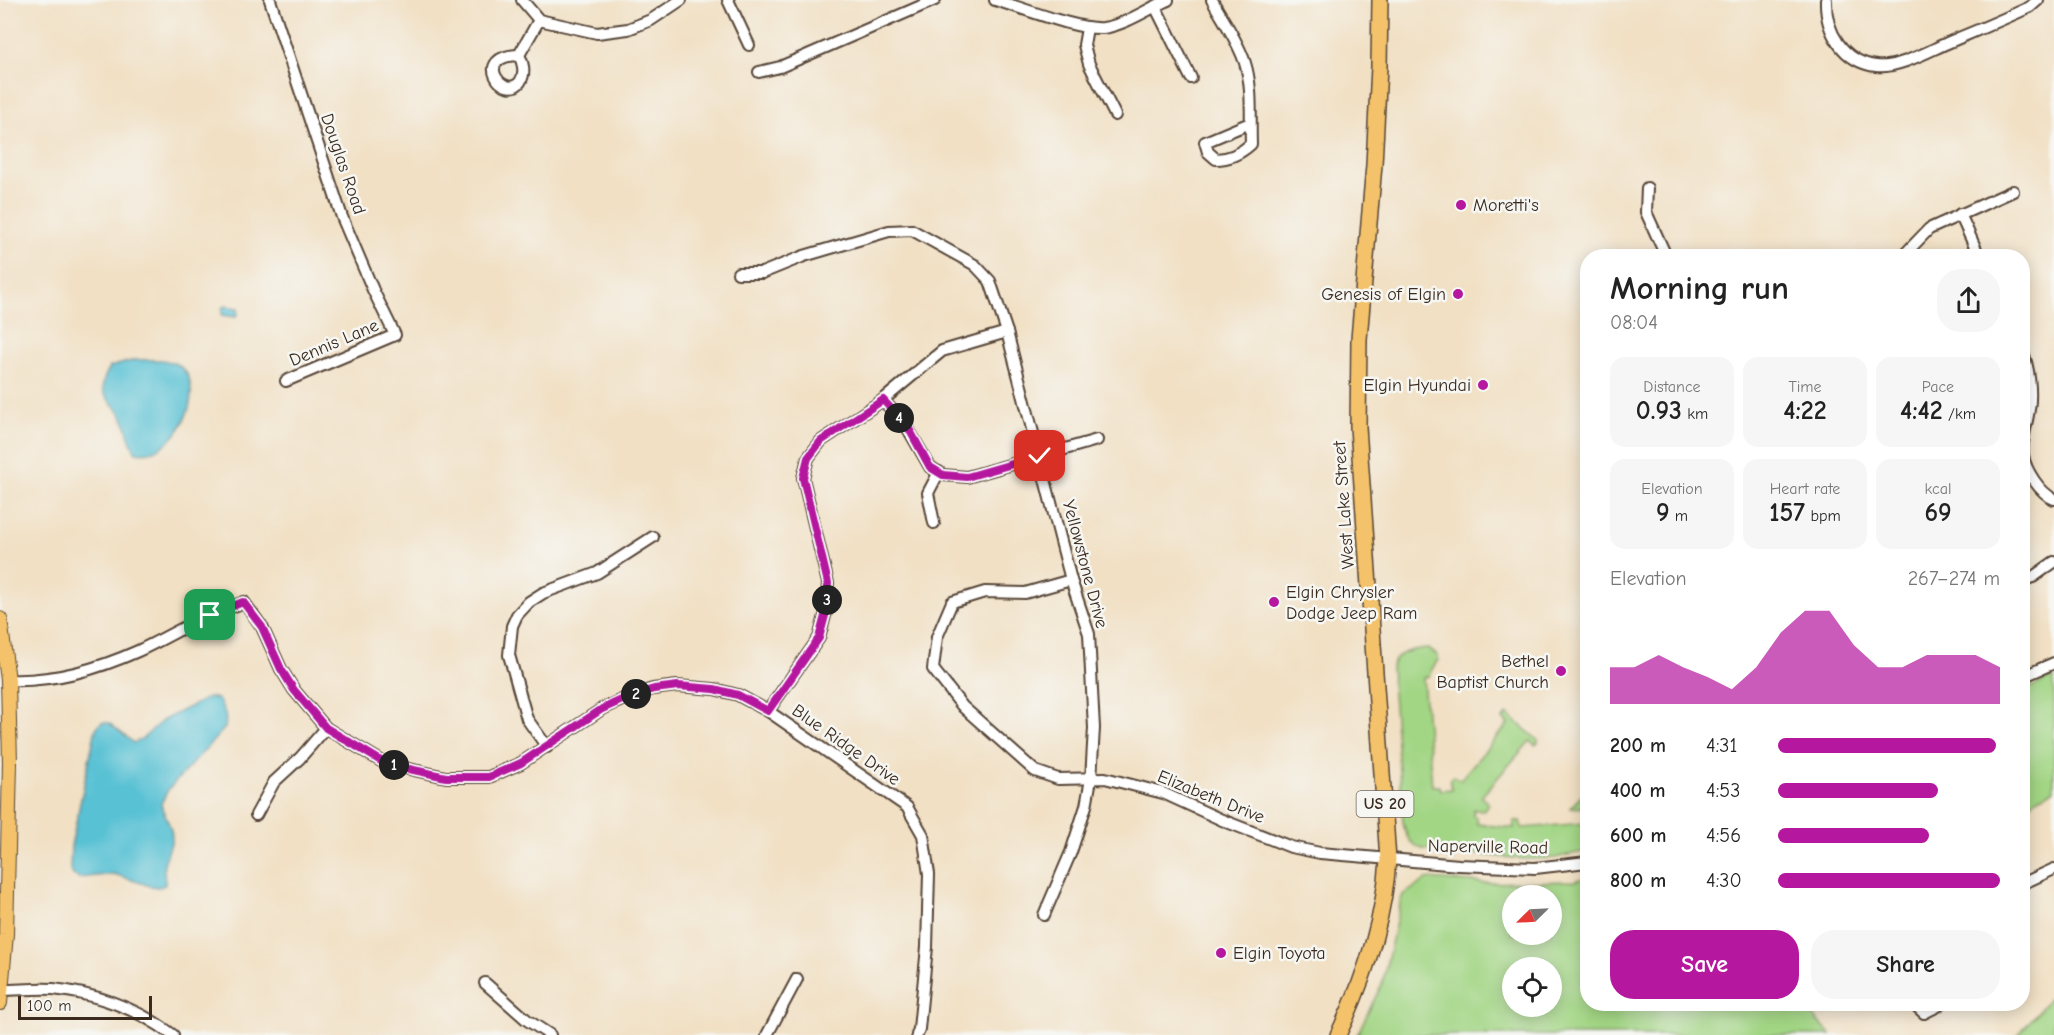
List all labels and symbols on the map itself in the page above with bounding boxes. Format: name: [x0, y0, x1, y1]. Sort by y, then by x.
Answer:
street label: Douglas Road: [316, 111, 370, 217]
place label: Moretti's: [1473, 195, 1539, 216]
marker: Moretti's: [1454, 198, 1468, 212]
place label: Genesis of Elgin: [1321, 284, 1446, 305]
marker: Genesis of Elgin: [1451, 287, 1465, 301]
street label: Dennis Lane: [286, 315, 382, 371]
place label: Elgin Hyundai: [1363, 375, 1471, 396]
marker: Elgin Hyundai: [1476, 378, 1490, 392]
pin: 4: [884, 403, 914, 433]
pin: [1014, 430, 1065, 481]
street label: West Lake Street: [1329, 439, 1359, 570]
street label: Yellowstone Drive: [1058, 498, 1112, 630]
place label: Elgin Chrysler Dodge Jeep Ram: [1286, 582, 1417, 624]
pin: 3: [812, 585, 842, 615]
pin: [184, 589, 235, 640]
marker: Elgin Chrysler Dodge Jeep Ram: [1267, 595, 1281, 609]
place label: Bethel Baptist Church: [1436, 651, 1549, 693]
marker: Bethel Baptist Church: [1554, 664, 1568, 678]
pin: 2: [621, 679, 651, 709]
street label: Blue Ridge Drive: [788, 700, 904, 790]
pin: 1: [379, 750, 409, 780]
street label: Elizabeth Drive: [1154, 766, 1268, 828]
road number: US 20: [1356, 791, 1414, 817]
street label: Naperville Road: [1428, 835, 1548, 859]
north arrow: [1502, 885, 1562, 945]
place label: Elgin Toyota: [1233, 943, 1326, 964]
marker: Elgin Toyota: [1214, 946, 1228, 960]
scale bar: [18, 993, 152, 1020]

